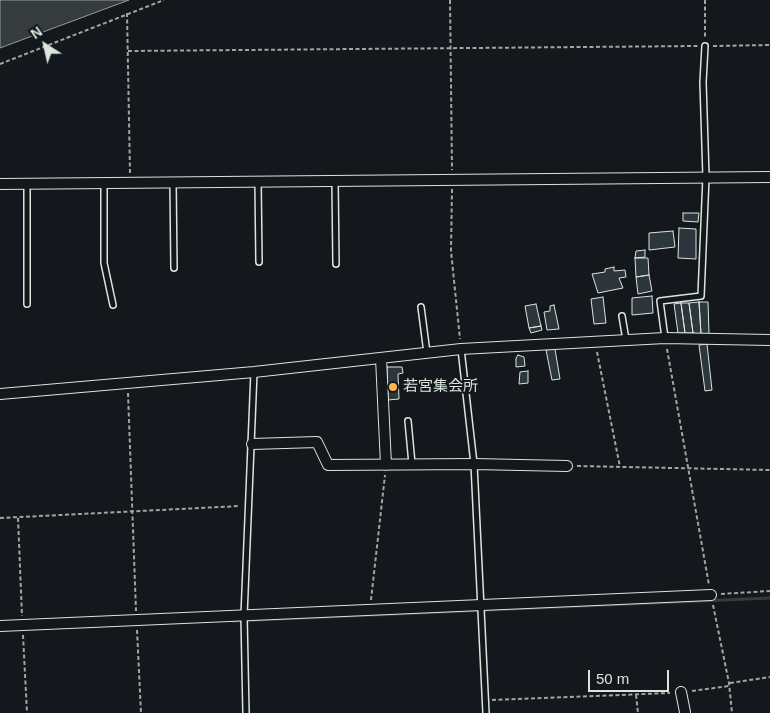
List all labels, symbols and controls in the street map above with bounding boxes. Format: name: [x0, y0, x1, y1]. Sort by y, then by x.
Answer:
north arrow: [20, 20, 70, 70]
text: N: [28, 23, 45, 42]
place label: 若宮集会所: [403, 378, 478, 396]
marker: 若宮集会所: [387, 381, 399, 393]
scale bar: [590, 660, 671, 692]
text: 50 m: [596, 670, 629, 687]

